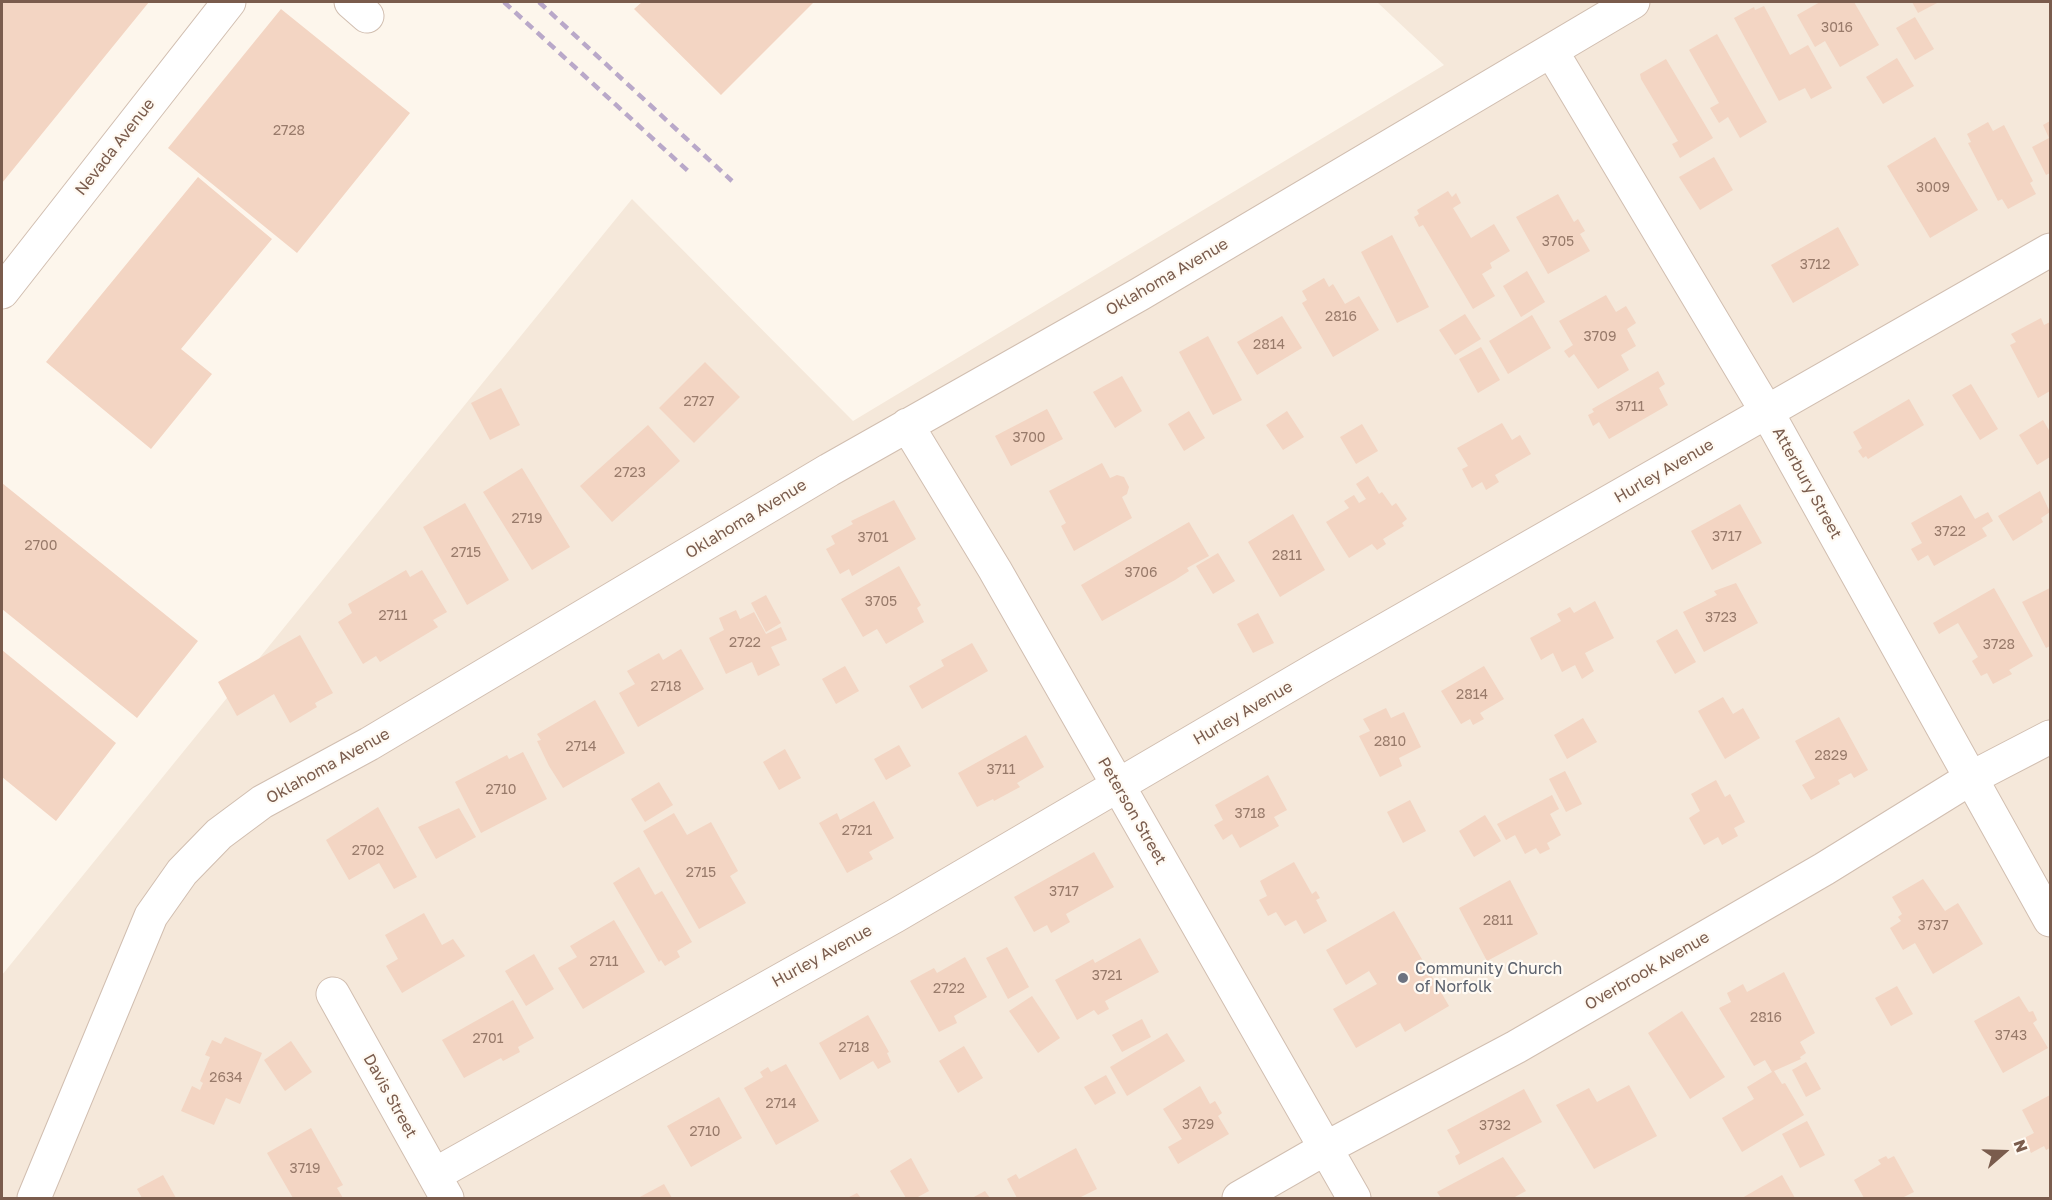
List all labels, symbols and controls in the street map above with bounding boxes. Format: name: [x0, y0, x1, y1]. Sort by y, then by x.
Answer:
house number: 3016: [1821, 20, 1853, 36]
street label: Nevada Avenue: [71, 95, 159, 199]
house number: 2728: [273, 123, 305, 139]
house number: 3009: [1916, 180, 1950, 196]
street label: Oklahoma Avenue: [1102, 234, 1232, 320]
house number: 3705: [1542, 234, 1574, 250]
house number: 3712: [1800, 257, 1830, 273]
house number: 2816: [1325, 309, 1357, 325]
house number: 3709: [1584, 329, 1616, 345]
house number: 2814: [1253, 337, 1285, 353]
house number: 2727: [683, 394, 715, 410]
house number: 3711: [1615, 399, 1645, 415]
street label: Atterbury Street: [1768, 424, 1846, 542]
house number: 3700: [1013, 430, 1045, 446]
street label: Hurley Avenue: [1611, 435, 1717, 507]
house number: 2723: [614, 465, 646, 481]
street label: Oklahoma Avenue: [682, 475, 810, 563]
house number: 2719: [512, 511, 542, 527]
house number: 3722: [1934, 524, 1966, 540]
house number: 3717: [1712, 529, 1742, 545]
house number: 3701: [857, 530, 889, 546]
house number: 2700: [25, 538, 57, 554]
house number: 2715: [451, 545, 481, 561]
house number: 2811: [1272, 548, 1302, 564]
house number: 3706: [1125, 565, 1157, 581]
house number: 3705: [865, 594, 897, 610]
house number: 2711: [378, 608, 408, 624]
house number: 3723: [1705, 610, 1737, 626]
house number: 2722: [729, 635, 761, 651]
house number: 3728: [1983, 637, 2015, 653]
street label: Hurley Avenue: [1190, 677, 1296, 749]
house number: 2718: [651, 679, 681, 695]
house number: 2814: [1456, 687, 1488, 703]
street label: Oklahoma Avenue: [263, 724, 393, 808]
house number: 2810: [1374, 734, 1406, 750]
house number: 2714: [566, 739, 596, 755]
house number: 2829: [1814, 748, 1848, 764]
street label: Peterson Street: [1093, 754, 1171, 868]
house number: 3711: [986, 762, 1016, 778]
house number: 2710: [485, 782, 517, 798]
house number: 3718: [1235, 806, 1265, 822]
house number: 2721: [842, 823, 872, 839]
house number: 2702: [352, 843, 384, 859]
house number: 2715: [686, 865, 716, 881]
house number: 3717: [1049, 884, 1079, 900]
house number: 2811: [1483, 913, 1513, 929]
house number: 3737: [1917, 918, 1949, 934]
street label: Hurley Avenue: [769, 921, 875, 991]
street label: Overbrook Avenue: [1581, 928, 1713, 1014]
house number: 2711: [589, 954, 619, 970]
place label: Community Church of Norfolk: [1415, 959, 1562, 997]
house number: 3721: [1092, 968, 1122, 984]
marker: Community Church of Norfolk: [1396, 971, 1410, 985]
house number: 2722: [933, 981, 965, 997]
house number: 2816: [1750, 1010, 1782, 1026]
house number: 3743: [1995, 1028, 2027, 1044]
house number: 2701: [472, 1031, 504, 1047]
house number: 2718: [839, 1040, 869, 1056]
street label: Davis Street: [359, 1051, 421, 1141]
house number: 2634: [209, 1070, 243, 1086]
house number: 2714: [766, 1096, 796, 1112]
house number: 3729: [1182, 1117, 1214, 1133]
house number: 3732: [1479, 1118, 1511, 1134]
north arrow: [1974, 1122, 2034, 1182]
house number: 2710: [689, 1124, 721, 1140]
text: N: [2009, 1137, 2032, 1155]
house number: 3719: [290, 1161, 320, 1177]

